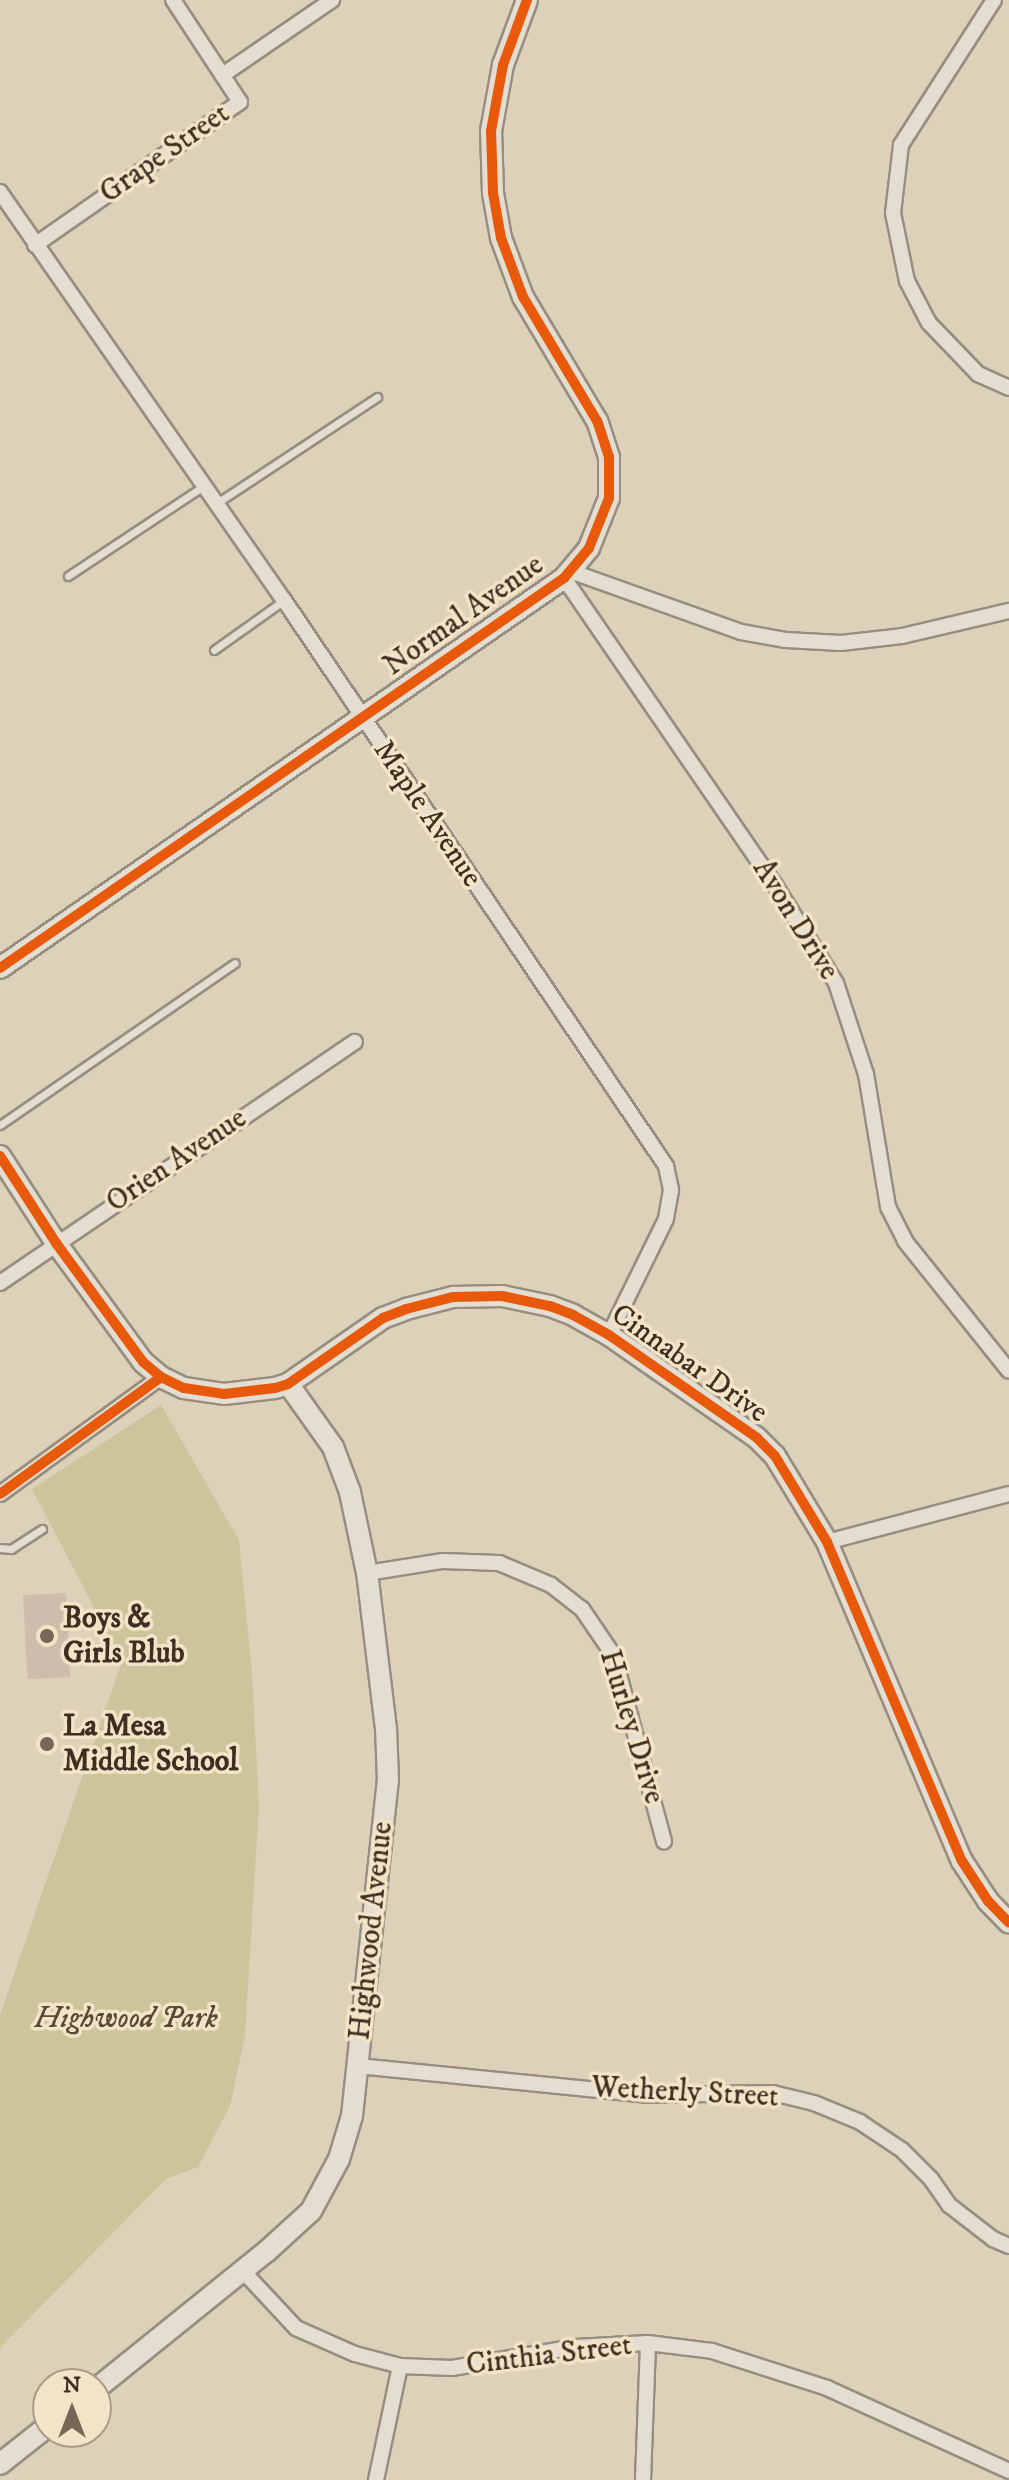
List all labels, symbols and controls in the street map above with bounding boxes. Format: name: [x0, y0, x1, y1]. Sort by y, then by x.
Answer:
street label: Grape Street: [93, 96, 237, 212]
street label: Normal Avenue: [377, 548, 551, 684]
street label: Maple Avenue: [365, 734, 489, 894]
street label: Avon Drive: [744, 853, 846, 987]
street label: Orien Avenue: [100, 1101, 254, 1221]
street label: Cinnabar Drive: [604, 1297, 774, 1431]
place label: Boys & Girls Blub: [63, 1601, 184, 1672]
marker: Boys & Girls Blub: [38, 1627, 56, 1645]
street label: Hurley Drive: [591, 1646, 671, 1808]
place label: La Mesa Middle School: [63, 1709, 238, 1780]
marker: La Mesa Middle School: [38, 1735, 56, 1753]
street label: Highwood Avenue: [343, 1820, 401, 2042]
park label: Highwood Park: [34, 2001, 218, 2037]
street label: Wetherly Street: [590, 2070, 780, 2116]
street label: Cinthia Street: [464, 2328, 634, 2384]
north arrow: [32, 2368, 112, 2448]
text: N: [63, 2372, 81, 2399]

